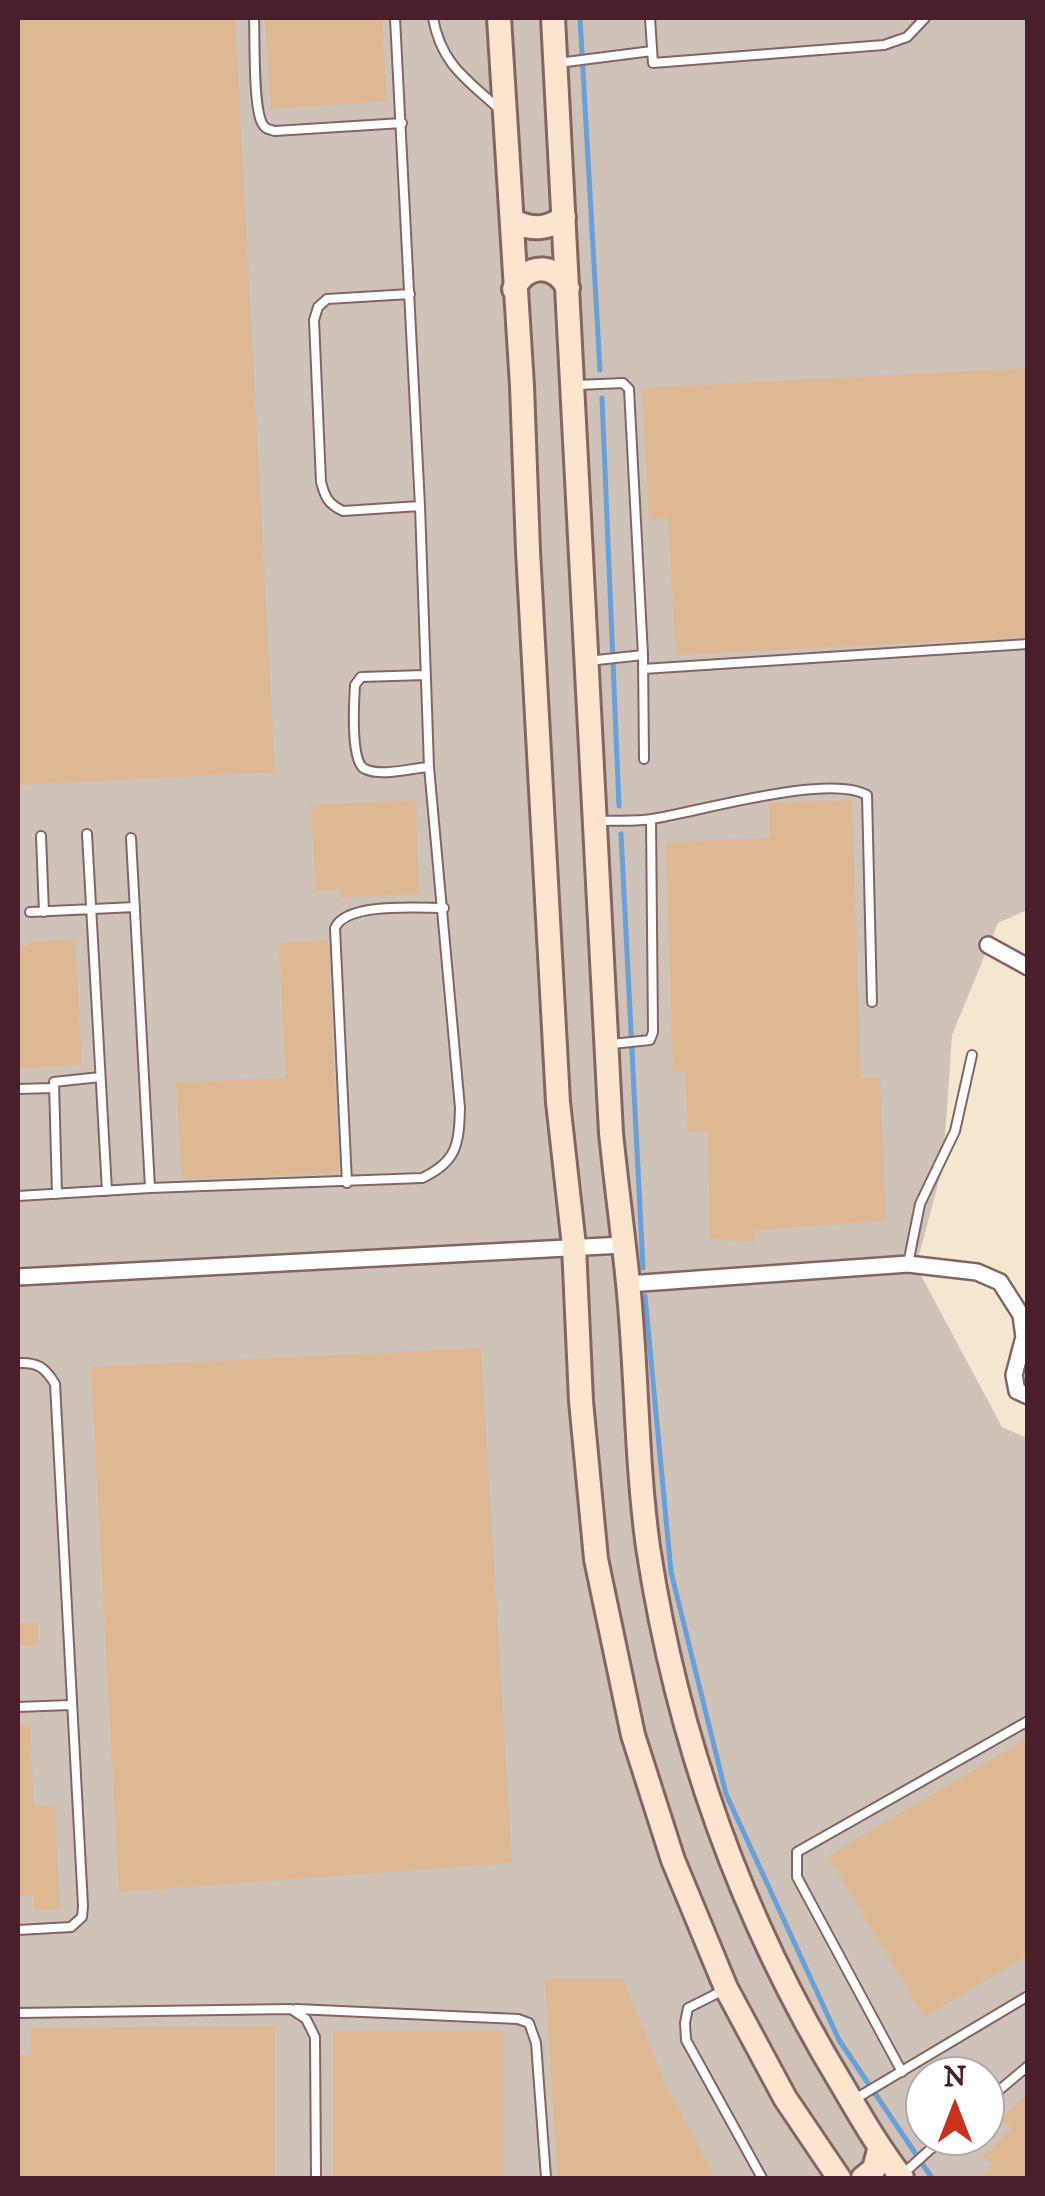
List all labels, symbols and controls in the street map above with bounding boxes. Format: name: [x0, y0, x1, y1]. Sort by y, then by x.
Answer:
north arrow: [905, 2056, 1005, 2156]
text: N: [944, 2060, 966, 2095]

